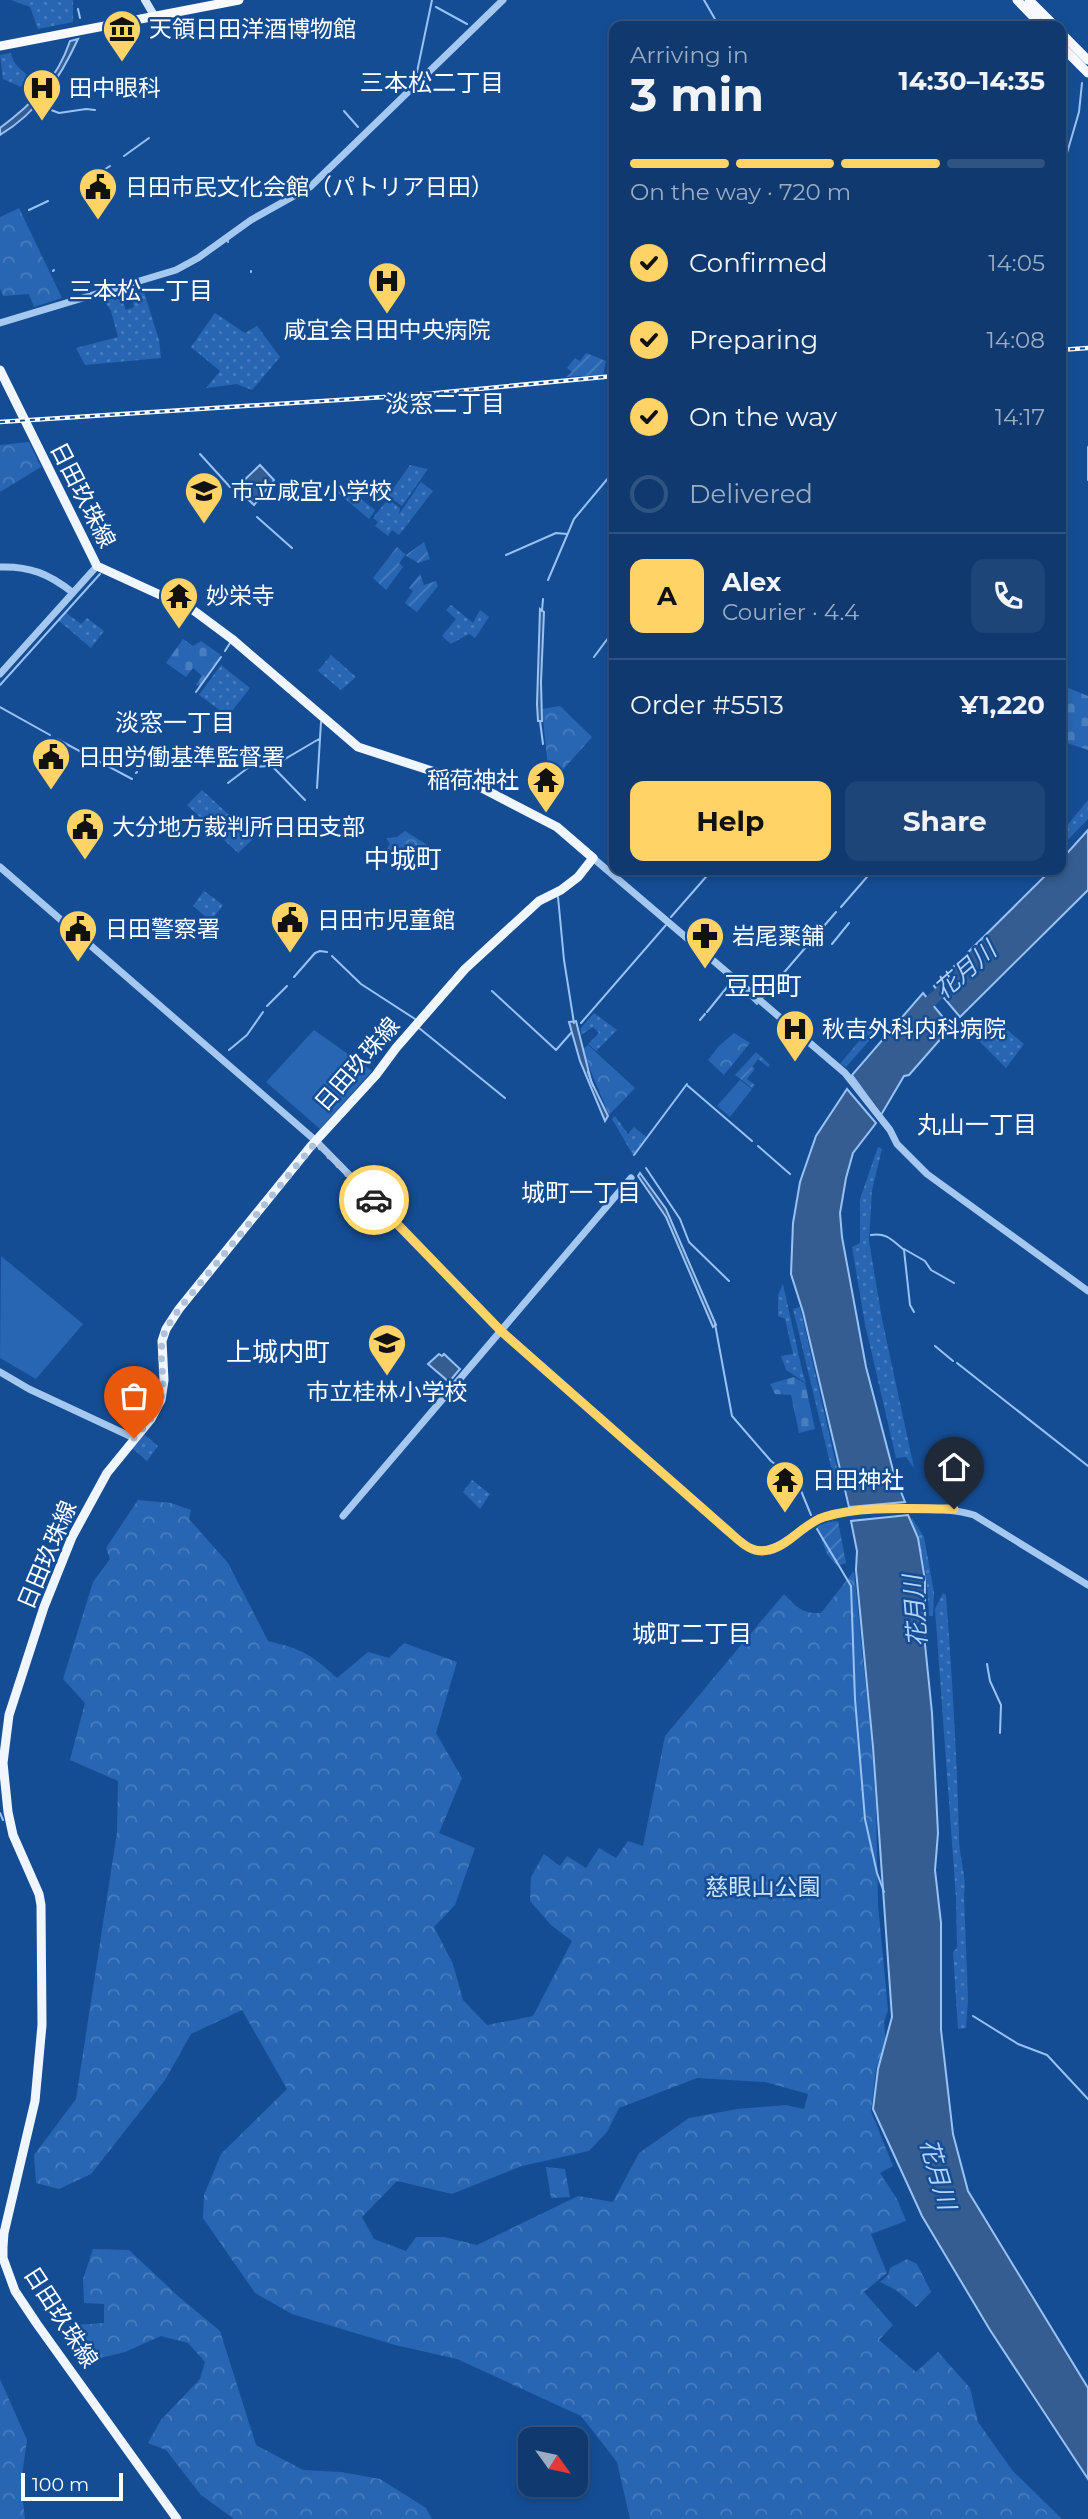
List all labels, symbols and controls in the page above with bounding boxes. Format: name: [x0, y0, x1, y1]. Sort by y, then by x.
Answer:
museum icon: 天領日田洋酒博物館: [101, 8, 143, 63]
place label: 天領日田洋酒博物館: [149, 15, 356, 43]
text: Arriving in: [630, 41, 749, 69]
text: 14:30–14:35: [899, 65, 1045, 97]
text: 3 min: [630, 66, 764, 123]
hospital icon: 田中眼科: [21, 67, 63, 122]
district label: 三本松二丁目: [360, 68, 504, 97]
place label: 田中眼科: [69, 74, 161, 102]
public building icon: 日田市民文化会館（パトリア日田）: [77, 166, 119, 221]
place label: 日田市民文化会館（パトリア日田）: [125, 173, 494, 201]
text: On the way · 720 m: [630, 178, 851, 206]
icon: check: [630, 244, 668, 282]
text: Confirmed: [689, 247, 828, 279]
text: 14:05: [988, 249, 1045, 277]
hospital icon: 咸宜会日田中央病院: [366, 260, 408, 315]
district label: 三本松一丁目: [69, 276, 213, 305]
place label: 咸宜会日田中央病院: [284, 316, 491, 344]
icon: check: [630, 321, 668, 359]
text: Preparing: [689, 324, 818, 356]
text: 14:08: [987, 326, 1045, 354]
district label: 淡窓二丁目: [385, 389, 505, 418]
icon: check: [630, 398, 668, 436]
text: On the way: [689, 401, 837, 433]
text: 14:17: [995, 403, 1045, 431]
street label: 日田玖珠線: [44, 437, 122, 553]
school or university icon: 市立咸宜小学校: [183, 470, 225, 525]
place label: 市立咸宜小学校: [231, 477, 392, 505]
text: Delivered: [689, 478, 813, 510]
button: phone: [971, 559, 1045, 633]
text: Alex: [722, 566, 781, 598]
temple icon: 妙栄寺: [158, 575, 200, 630]
text: A: [657, 580, 677, 612]
place label: 妙栄寺: [206, 582, 275, 610]
text: Courier · 4.4: [722, 598, 859, 626]
text: Order #5513: [630, 689, 784, 721]
text: ¥1,220: [959, 689, 1045, 721]
district label: 淡窓一丁目: [115, 708, 235, 737]
public building icon: 日田労働基準監督署: [30, 736, 72, 791]
place label: 日田労働基準監督署: [78, 743, 285, 771]
temple icon: 稲荷神社: [525, 759, 567, 814]
place label: 稲荷神社: [427, 766, 519, 794]
button: Help: [630, 781, 831, 861]
button: Share: [845, 781, 1045, 861]
public building icon: 大分地方裁判所日田支部: [64, 806, 106, 861]
place label: 大分地方裁判所日田支部: [112, 813, 365, 841]
district label: 中城町: [364, 843, 442, 875]
public building icon: 日田市児童館: [269, 899, 311, 954]
place label: 日田市児童館: [317, 906, 455, 934]
public building icon: 日田警察署: [57, 908, 99, 963]
place label: 日田警察署: [105, 915, 220, 943]
pharmacy icon: 岩尾薬舗: [684, 915, 726, 970]
place label: 岩尾薬舗: [732, 922, 824, 950]
water label: 花月川: [928, 933, 1004, 1005]
district label: 豆田町: [724, 970, 802, 1002]
hospital icon: 秋吉外科内科病院: [774, 1008, 816, 1063]
street label: 日田玖珠線: [309, 1011, 405, 1117]
place label: 秋吉外科内科病院: [822, 1015, 1006, 1043]
district label: 丸山一丁目: [917, 1110, 1037, 1139]
courier: [339, 1165, 409, 1235]
district label: 城町一丁目: [521, 1178, 641, 1207]
icon: car: [355, 1181, 393, 1219]
school or university icon: 市立桂林小学校: [366, 1322, 408, 1377]
district label: 上城内町: [226, 1336, 330, 1368]
pin: [104, 1366, 164, 1438]
icon: bag: [115, 1377, 153, 1415]
place label: 市立桂林小学校: [307, 1378, 468, 1406]
pin: [924, 1437, 984, 1509]
icon: home: [935, 1448, 973, 1486]
temple icon: 日田神社: [764, 1459, 806, 1514]
place label: 日田神社: [812, 1466, 904, 1494]
street label: 日田玖珠線: [12, 1497, 82, 1613]
water label: 花月川: [897, 1571, 933, 1648]
district label: 城町二丁目: [632, 1619, 752, 1648]
park label: 慈眼山公園: [706, 1873, 821, 1901]
water label: 花月川: [914, 2135, 963, 2215]
street label: 日田玖珠線: [18, 2261, 104, 2373]
north arrow: [518, 2427, 588, 2497]
map controls: [518, 2427, 588, 2497]
scale bar: [21, 2470, 122, 2502]
text: 100 m: [32, 2473, 89, 2496]

